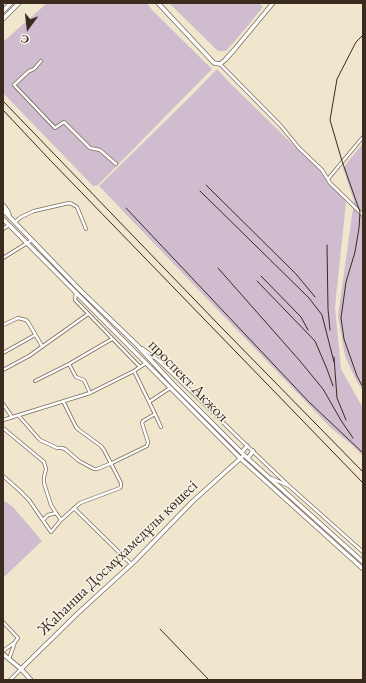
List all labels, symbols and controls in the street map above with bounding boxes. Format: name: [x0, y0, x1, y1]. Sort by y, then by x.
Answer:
north arrow: [8, 8, 48, 48]
text: С: [19, 32, 30, 47]
street label: проспект Акжол: [144, 336, 232, 426]
street label: Жаһанша Досмұхамедұлы көшесі: [34, 476, 202, 640]

